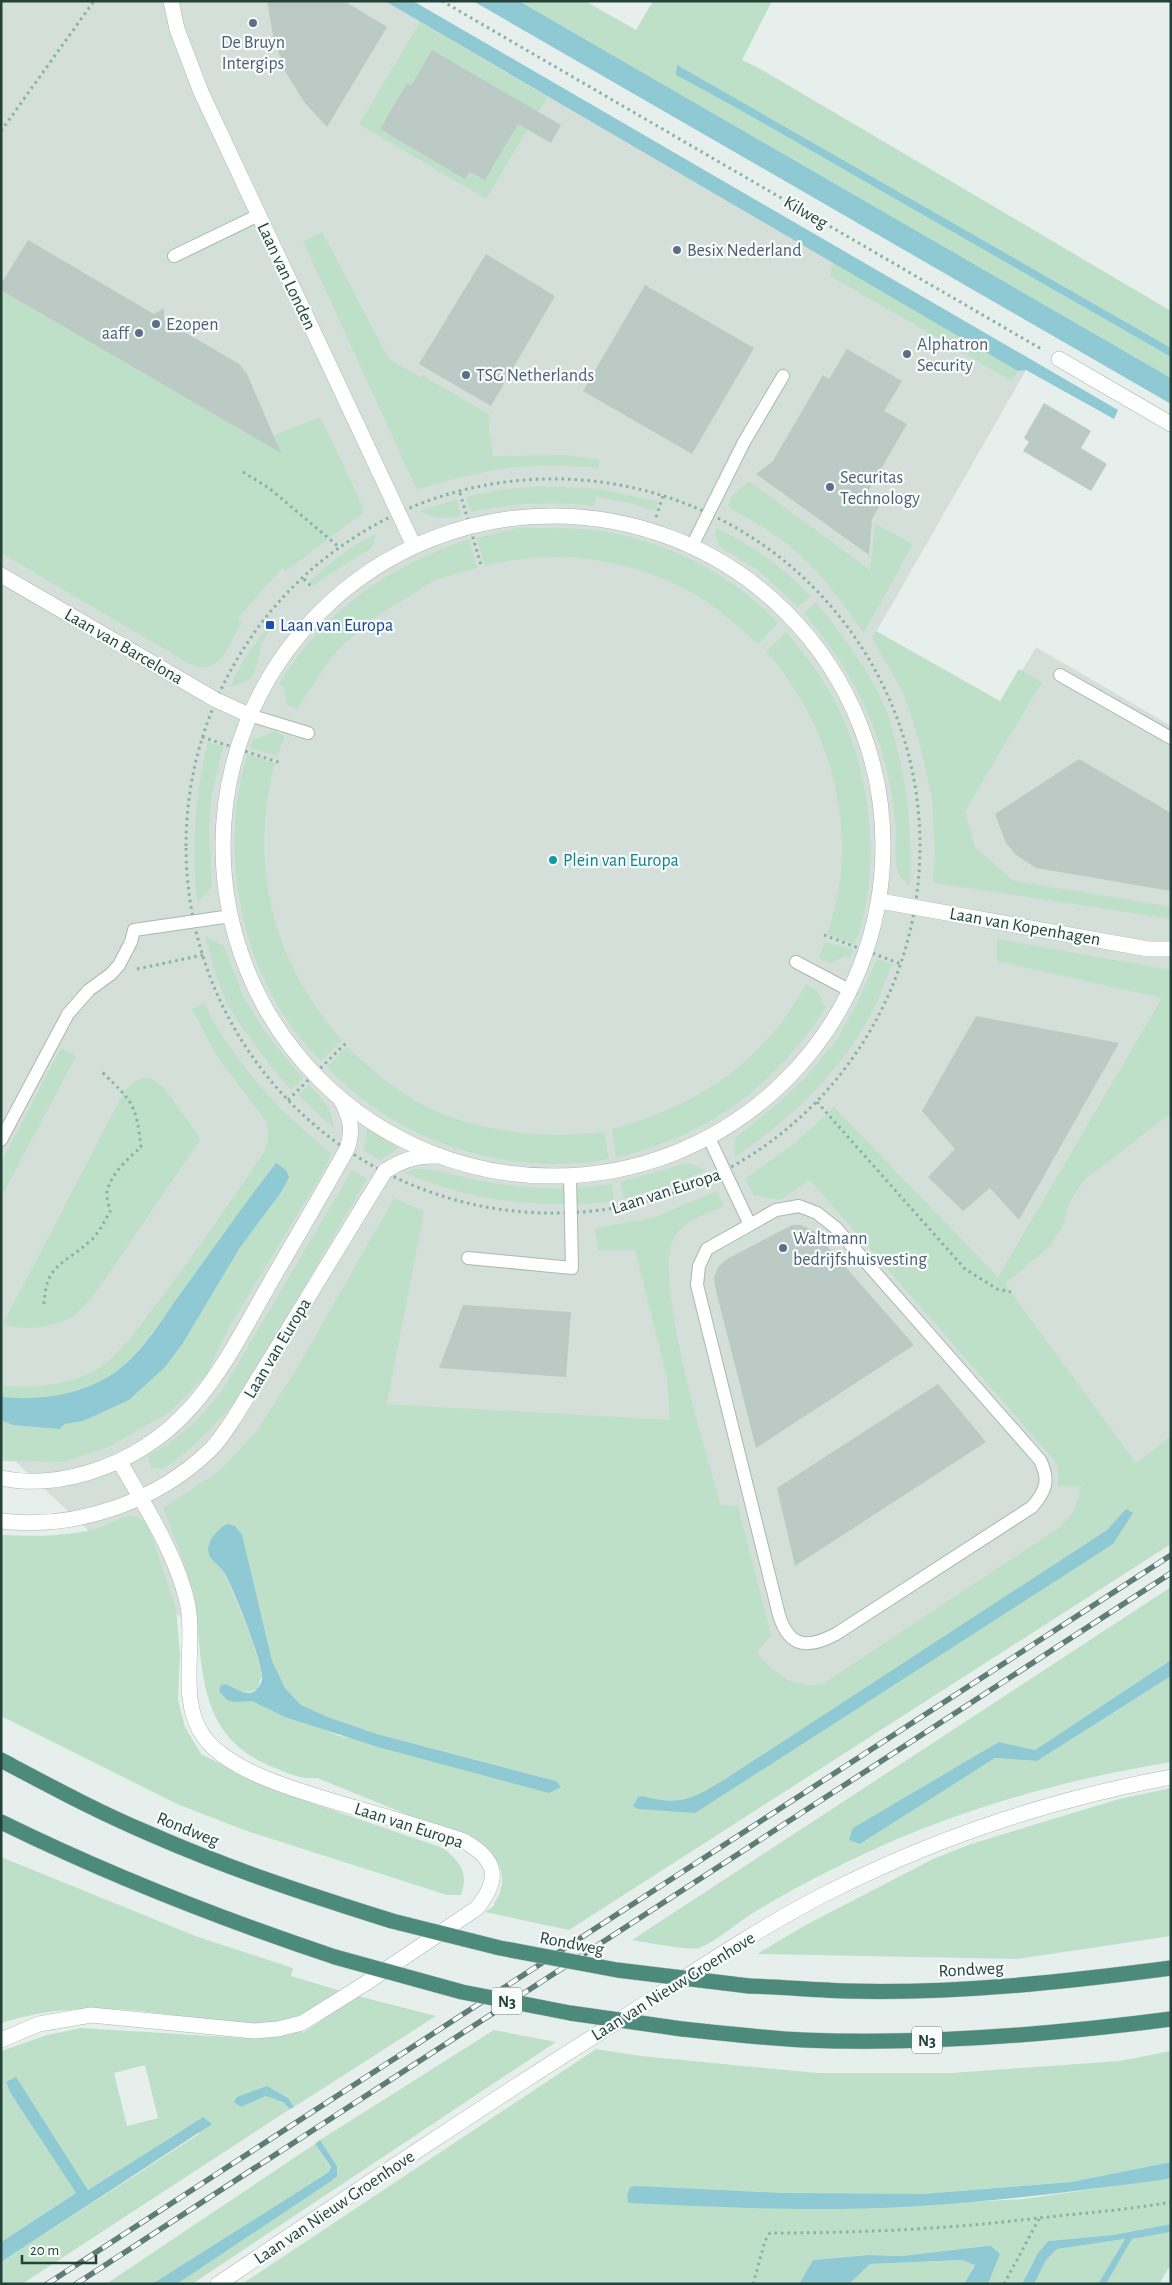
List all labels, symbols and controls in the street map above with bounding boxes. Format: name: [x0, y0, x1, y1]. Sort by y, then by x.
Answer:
marker: De Bruyn Intergips: [247, 17, 259, 29]
place label: De Bruyn Intergips: [221, 34, 285, 73]
street label: Kilweg: [780, 193, 831, 233]
street label: Laan van Londen: [253, 220, 319, 333]
place label: Besix Nederland: [687, 242, 801, 260]
marker: Besix Nederland: [671, 244, 683, 256]
place label: E2open: [166, 316, 218, 334]
marker: E2open: [150, 318, 162, 330]
place label: aaff: [102, 325, 131, 343]
marker: aaff: [133, 327, 145, 339]
place label: Alphatron Security: [917, 336, 988, 375]
marker: Alphatron Security: [901, 348, 913, 360]
place label: TSG Netherlands: [476, 367, 594, 385]
marker: TSG Netherlands: [460, 369, 472, 381]
place label: Securitas Technology: [840, 469, 920, 508]
marker: Securitas Technology: [824, 481, 836, 493]
street label: Laan van Barcelona: [61, 606, 186, 688]
place label: Laan van Europa: [280, 617, 393, 635]
marker: Laan van Europa: [264, 619, 276, 631]
place label: Plein van Europa: [563, 852, 679, 870]
marker: Plein van Europa: [547, 854, 559, 866]
street label: Laan van Kopenhagen: [948, 905, 1102, 949]
street label: Laan van Europa: [610, 1166, 723, 1218]
place label: Waltmann bedrijfshuisvesting: [793, 1230, 927, 1269]
marker: Waltmann bedrijfshuisvesting: [777, 1242, 789, 1254]
street label: Laan van Europa: [241, 1295, 315, 1402]
street label: Laan van Europa: [352, 1800, 465, 1852]
street label: Rondweg: [154, 1809, 222, 1851]
street label: Rondweg: [538, 1929, 606, 1959]
street label: Laan van Nieuw Groenhove: [589, 1929, 759, 2045]
street label: Rondweg: [938, 1959, 1004, 1981]
road number: N3: [492, 1988, 522, 2014]
road number: N3: [912, 2026, 942, 2054]
street label: Laan van Nieuw Groenhove: [251, 2147, 418, 2268]
scale bar: [22, 2232, 96, 2264]
text: 20 m: [30, 2243, 59, 2258]

